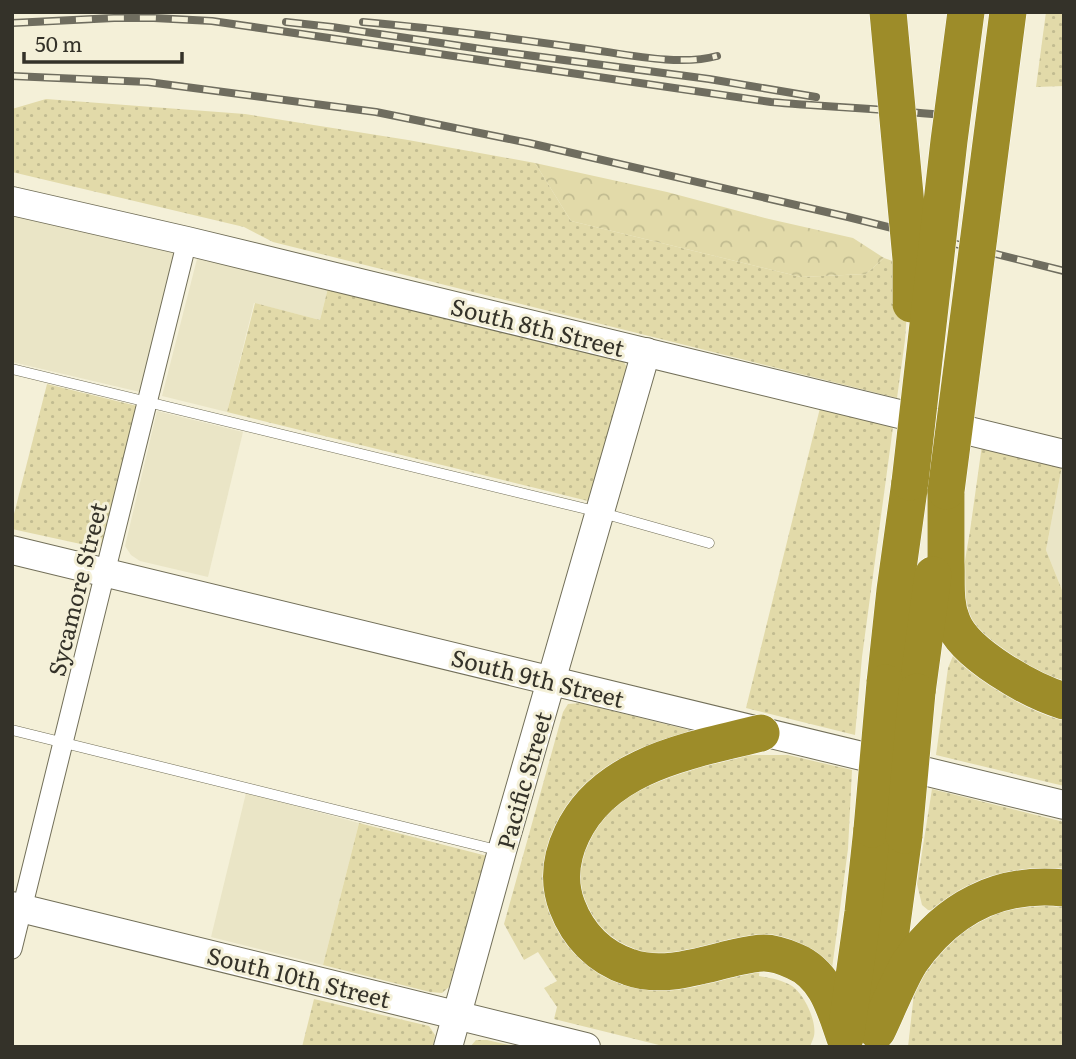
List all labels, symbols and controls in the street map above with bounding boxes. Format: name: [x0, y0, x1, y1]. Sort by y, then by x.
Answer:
scale bar: [24, 21, 182, 65]
text: 50 m: [35, 27, 82, 58]
street label: South 8th Street: [448, 288, 629, 364]
street label: Sycamore Street: [38, 498, 114, 679]
street label: South 9th Street: [448, 639, 629, 715]
street label: Pacific Street: [487, 706, 559, 853]
street label: South 10th Street: [204, 937, 395, 1015]

